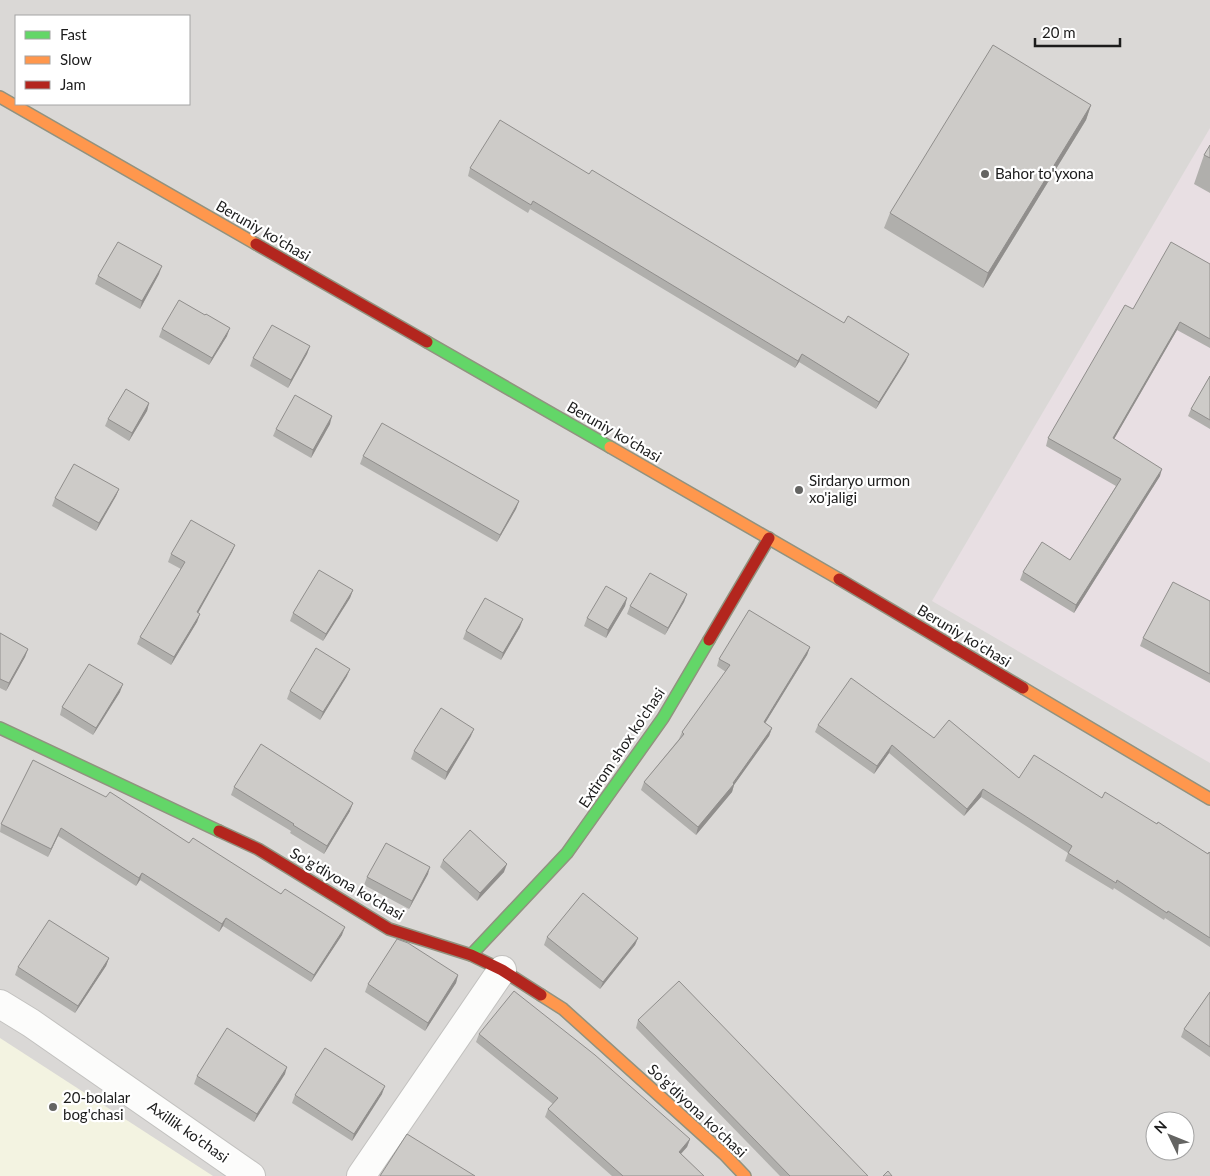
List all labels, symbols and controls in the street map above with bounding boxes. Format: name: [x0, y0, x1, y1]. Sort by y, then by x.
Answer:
legend: [15, 15, 190, 105]
scale bar: [1035, 15, 1120, 47]
text: 20 m: [1042, 23, 1076, 41]
text: Fast: [60, 25, 87, 43]
text: Slow: [60, 50, 92, 68]
text: Jam: [60, 75, 86, 93]
place label: Bahor to'yxona: [995, 164, 1094, 182]
marker: Bahor to'yxona: [979, 168, 991, 180]
street label: Beruniy ko'chasi: [213, 196, 314, 264]
street label: Beruniy ko'chasi: [564, 397, 665, 465]
place label: Sirdaryo urmon xo'jaligi: [809, 471, 910, 506]
marker: Sirdaryo urmon xo'jaligi: [793, 484, 805, 496]
street label: Beruniy ko'chasi: [915, 600, 1014, 670]
street label: Extirom shox ko'chasi: [574, 684, 668, 811]
street label: So'g'diyona ko'chasi: [287, 843, 408, 923]
street label: So'g'diyona ko'chasi: [645, 1060, 751, 1161]
place label: 20-bolalar bog'chasi: [63, 1088, 131, 1123]
street label: Axillik ko'chasi: [145, 1097, 232, 1166]
marker: 20-bolalar bog'chasi: [47, 1101, 59, 1113]
north arrow: [1145, 1111, 1195, 1161]
text: N: [1150, 1117, 1170, 1137]

